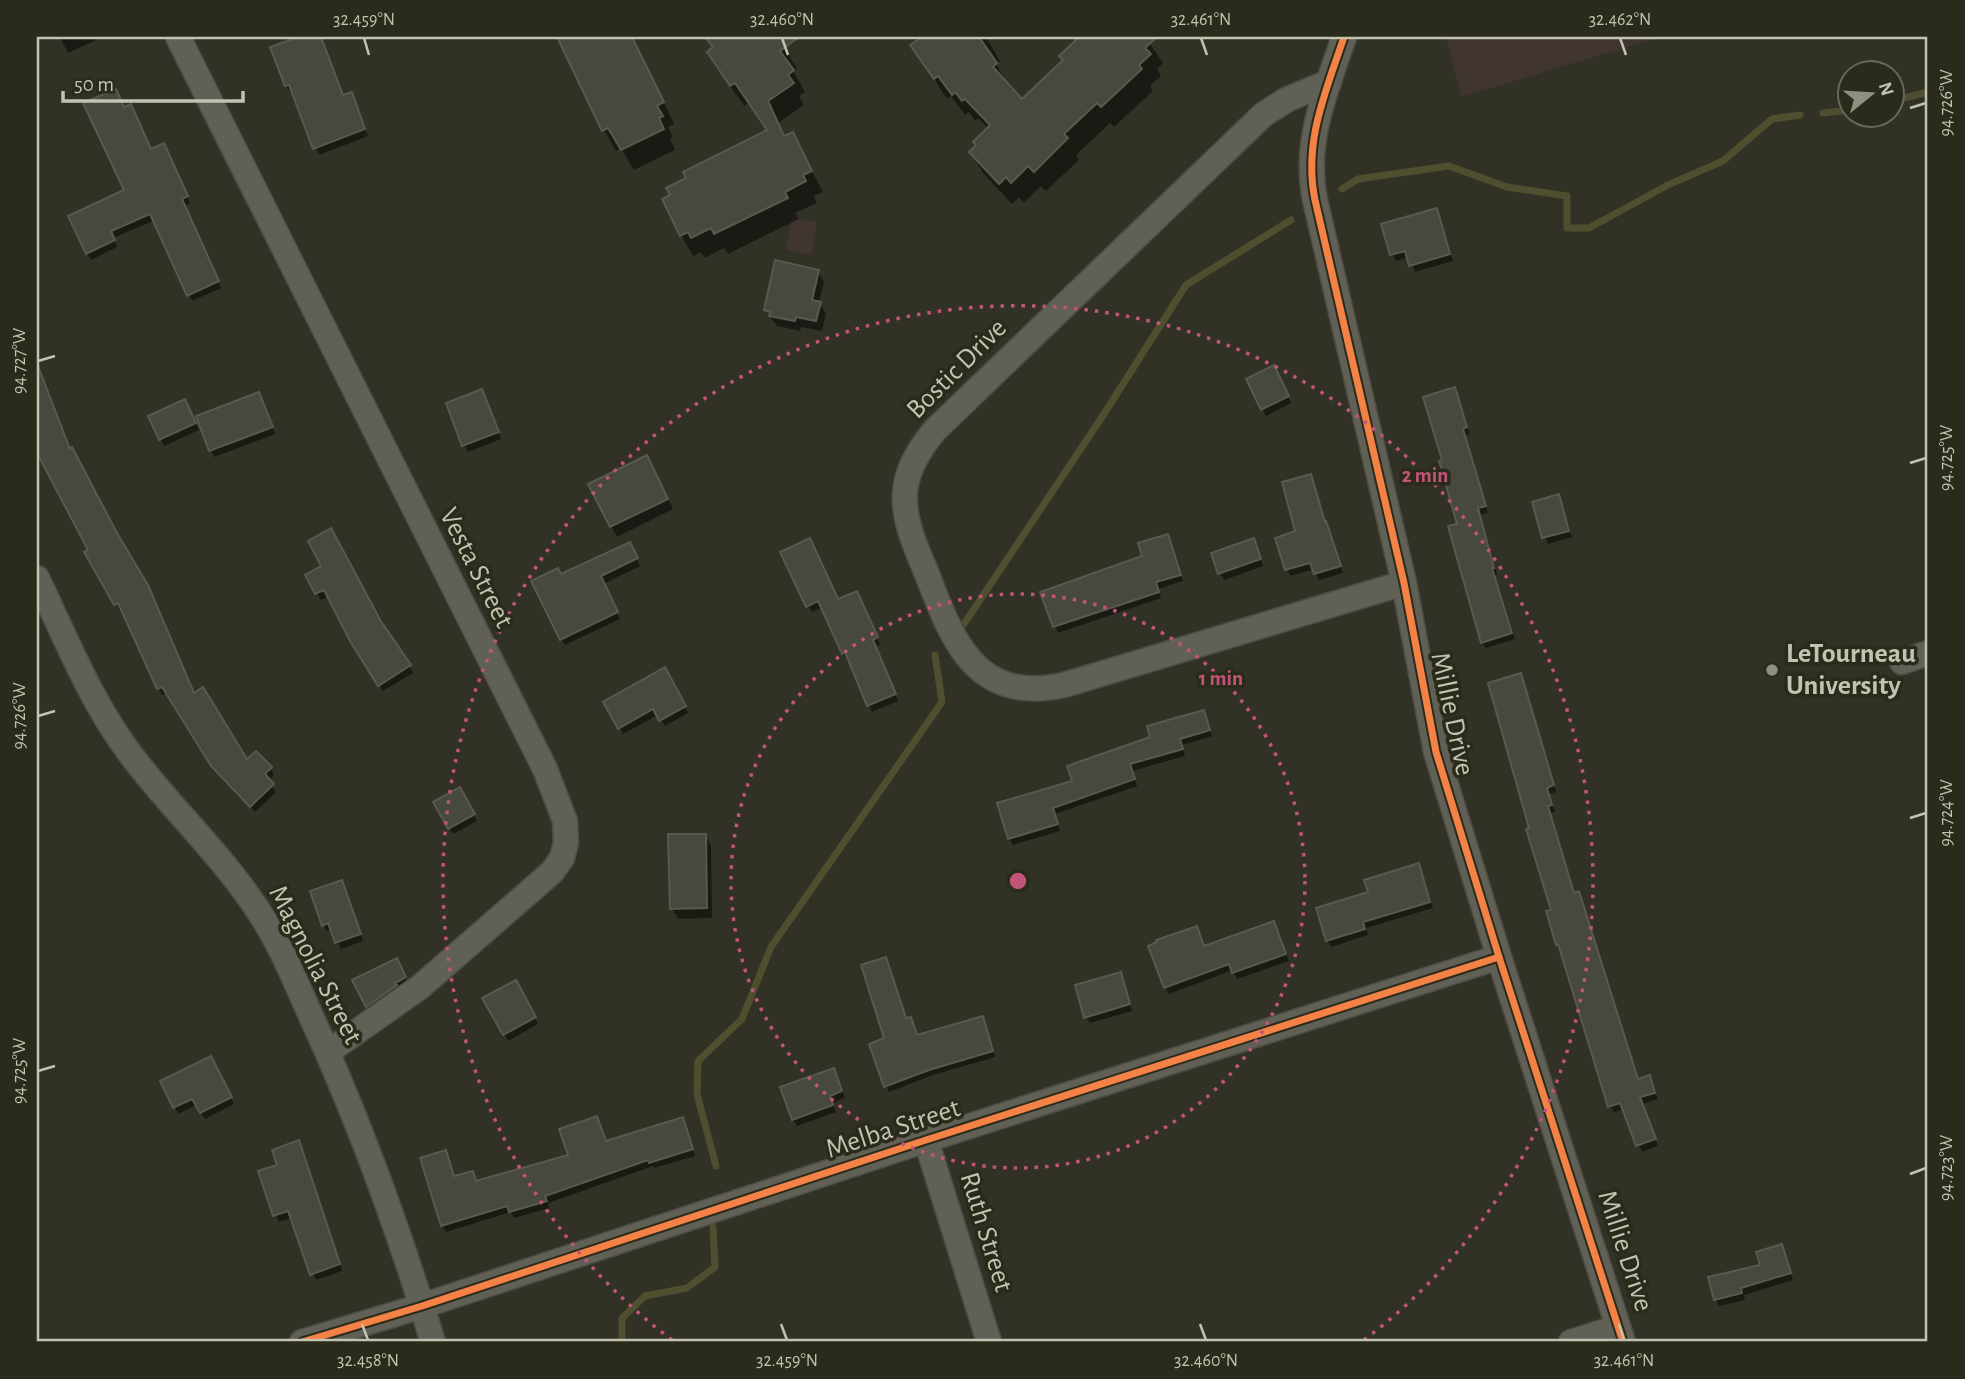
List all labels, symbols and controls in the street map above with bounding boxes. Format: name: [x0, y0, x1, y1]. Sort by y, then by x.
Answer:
text: 32.459°N: [333, 11, 395, 29]
text: 32.460°N: [750, 11, 814, 29]
text: 32.461°N: [1171, 11, 1231, 29]
text: 32.462°N: [1589, 11, 1651, 29]
scale bar: [63, 60, 243, 104]
north arrow: [1836, 60, 1906, 130]
text: 94.726°W: [1938, 70, 1956, 137]
text: 50 m: [74, 74, 114, 95]
text: N: [1875, 80, 1897, 98]
street label: Bostic Drive: [902, 314, 1012, 424]
text: 94.727°W: [11, 328, 29, 394]
text: 94.725°W: [1938, 425, 1956, 491]
text: 2 min: [1402, 465, 1448, 486]
street label: Vesta Street: [434, 504, 518, 632]
place label: LeTourneau University: [1786, 640, 1916, 700]
street label: Millie Drive: [1425, 650, 1479, 778]
marker: LeTourneau University: [1764, 662, 1780, 678]
text: 1 min: [1199, 668, 1243, 689]
text: 94.726°W: [11, 683, 29, 750]
text: 94.724°W: [1938, 779, 1956, 847]
centre of rings: [1006, 869, 1030, 893]
street label: Magnolia Street: [263, 881, 367, 1049]
text: 94.725°W: [11, 1038, 29, 1104]
street label: Melba Street: [822, 1094, 964, 1164]
text: 94.723°W: [1938, 1135, 1956, 1201]
street label: Ruth Street: [955, 1169, 1017, 1295]
street label: Millie Drive: [1592, 1187, 1658, 1315]
text: 32.458°N: [337, 1352, 399, 1370]
text: 32.459°N: [756, 1352, 818, 1370]
text: 32.460°N: [1174, 1352, 1238, 1370]
text: 32.461°N: [1594, 1352, 1654, 1370]

